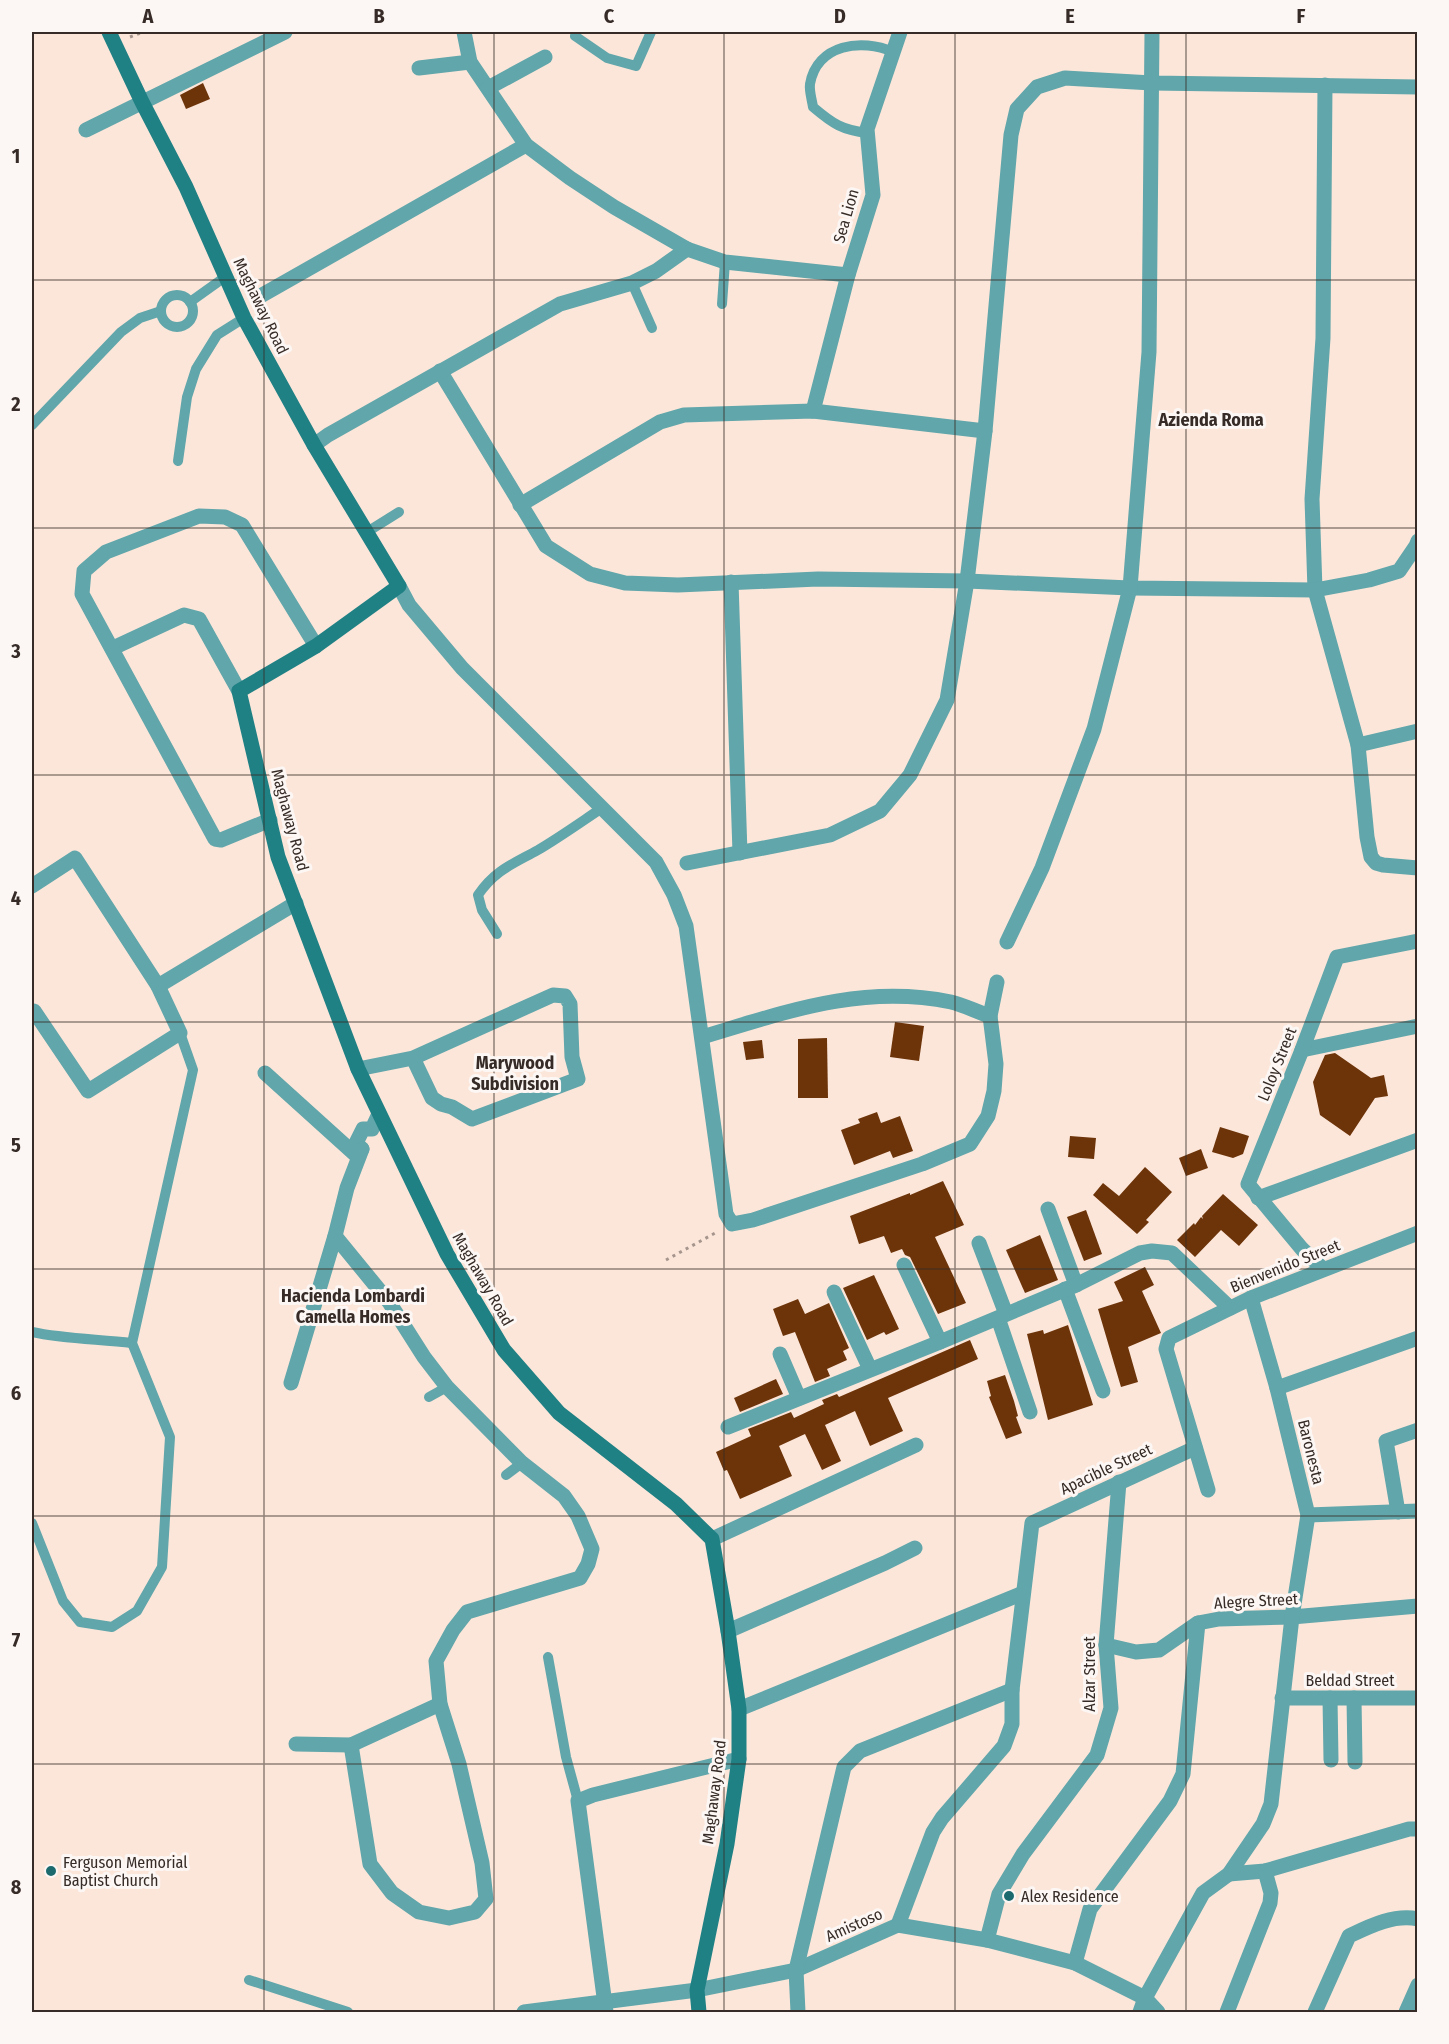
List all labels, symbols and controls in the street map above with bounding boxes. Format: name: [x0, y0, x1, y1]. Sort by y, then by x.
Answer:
text: A: [142, 4, 155, 28]
text: B: [373, 4, 385, 28]
text: C: [604, 4, 615, 28]
text: D: [834, 4, 846, 28]
text: E: [1065, 4, 1075, 28]
text: F: [1297, 4, 1306, 28]
text: 1: [12, 144, 20, 168]
street label: Sea Lion: [829, 187, 863, 245]
street label: Maghaway Road: [230, 255, 292, 357]
text: 2: [10, 392, 21, 416]
district label: Azienda Roma: [1157, 409, 1264, 431]
text: 3: [10, 639, 21, 663]
street label: Maghaway Road: [267, 767, 313, 873]
text: 4: [11, 886, 21, 910]
street label: Loloy Street: [1254, 1024, 1301, 1104]
district label: Marywood Subdivision: [471, 1052, 559, 1095]
text: 5: [11, 1133, 21, 1157]
street label: Maghaway Road: [449, 1229, 517, 1329]
street label: Bienvenido Street: [1227, 1235, 1343, 1297]
district label: Hacienda Lombardi Camella Homes: [281, 1285, 425, 1328]
text: 6: [11, 1381, 21, 1405]
street label: Baronesta: [1294, 1418, 1328, 1487]
street label: Apacible Street: [1057, 1439, 1156, 1499]
street label: Alegre Street: [1213, 1589, 1299, 1613]
text: 7: [12, 1628, 21, 1652]
street label: Alzar Street: [1080, 1636, 1099, 1712]
street label: Beldad Street: [1306, 1671, 1395, 1690]
street label: Maghaway Road: [698, 1739, 730, 1845]
place label: Ferguson Memorial Baptist Church: [63, 1853, 187, 1890]
marker: Ferguson Memorial Baptist Church: [44, 1864, 58, 1878]
text: 8: [11, 1875, 22, 1899]
place label: Alex Residence: [1021, 1887, 1119, 1906]
marker: Alex Residence: [1002, 1889, 1016, 1903]
street label: Amistoso: [823, 1904, 885, 1946]

